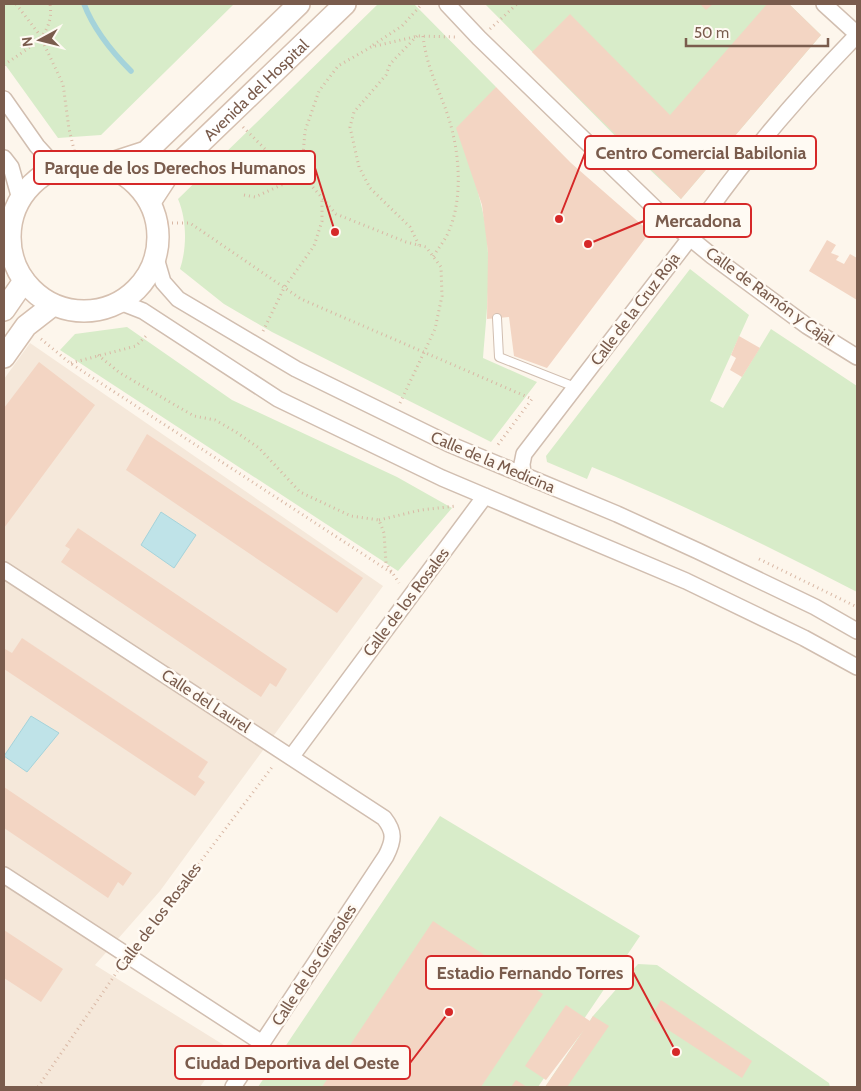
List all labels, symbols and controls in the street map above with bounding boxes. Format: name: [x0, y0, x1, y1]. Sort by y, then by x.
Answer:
north arrow: [15, 15, 65, 65]
scale bar: [686, 15, 828, 47]
text: 50 m: [694, 24, 729, 42]
street label: Avenida del Hospital: [199, 35, 312, 144]
text: N: [18, 36, 37, 48]
callout: Centro Comercial Babilonia: [585, 136, 816, 169]
text: Centro Comercial Babilonia: [595, 142, 807, 164]
callout: Parque de los Derechos Humanos: [34, 151, 315, 184]
text: Parque de los Derechos Humanos: [44, 157, 306, 179]
callout: Mercadona: [644, 204, 751, 237]
text: Mercadona: [655, 210, 741, 232]
street label: Calle de Ramón y Cajal: [702, 243, 838, 349]
street label: Calle de la Cruz Roja: [586, 249, 684, 369]
street label: Calle de la Medicina: [428, 427, 558, 497]
street label: Calle de los Rosales: [359, 544, 453, 660]
street label: Calle del Laurel: [158, 665, 254, 737]
street label: Calle de los Rosales: [111, 859, 205, 975]
street label: Calle de los Girasoles: [268, 900, 361, 1029]
callout: Estadio Fernando Torres: [426, 956, 633, 989]
text: Estadio Fernando Torres: [437, 962, 624, 984]
callout: Ciudad Deportiva del Oeste: [175, 1046, 410, 1079]
text: Ciudad Deportiva del Oeste: [185, 1052, 399, 1074]

